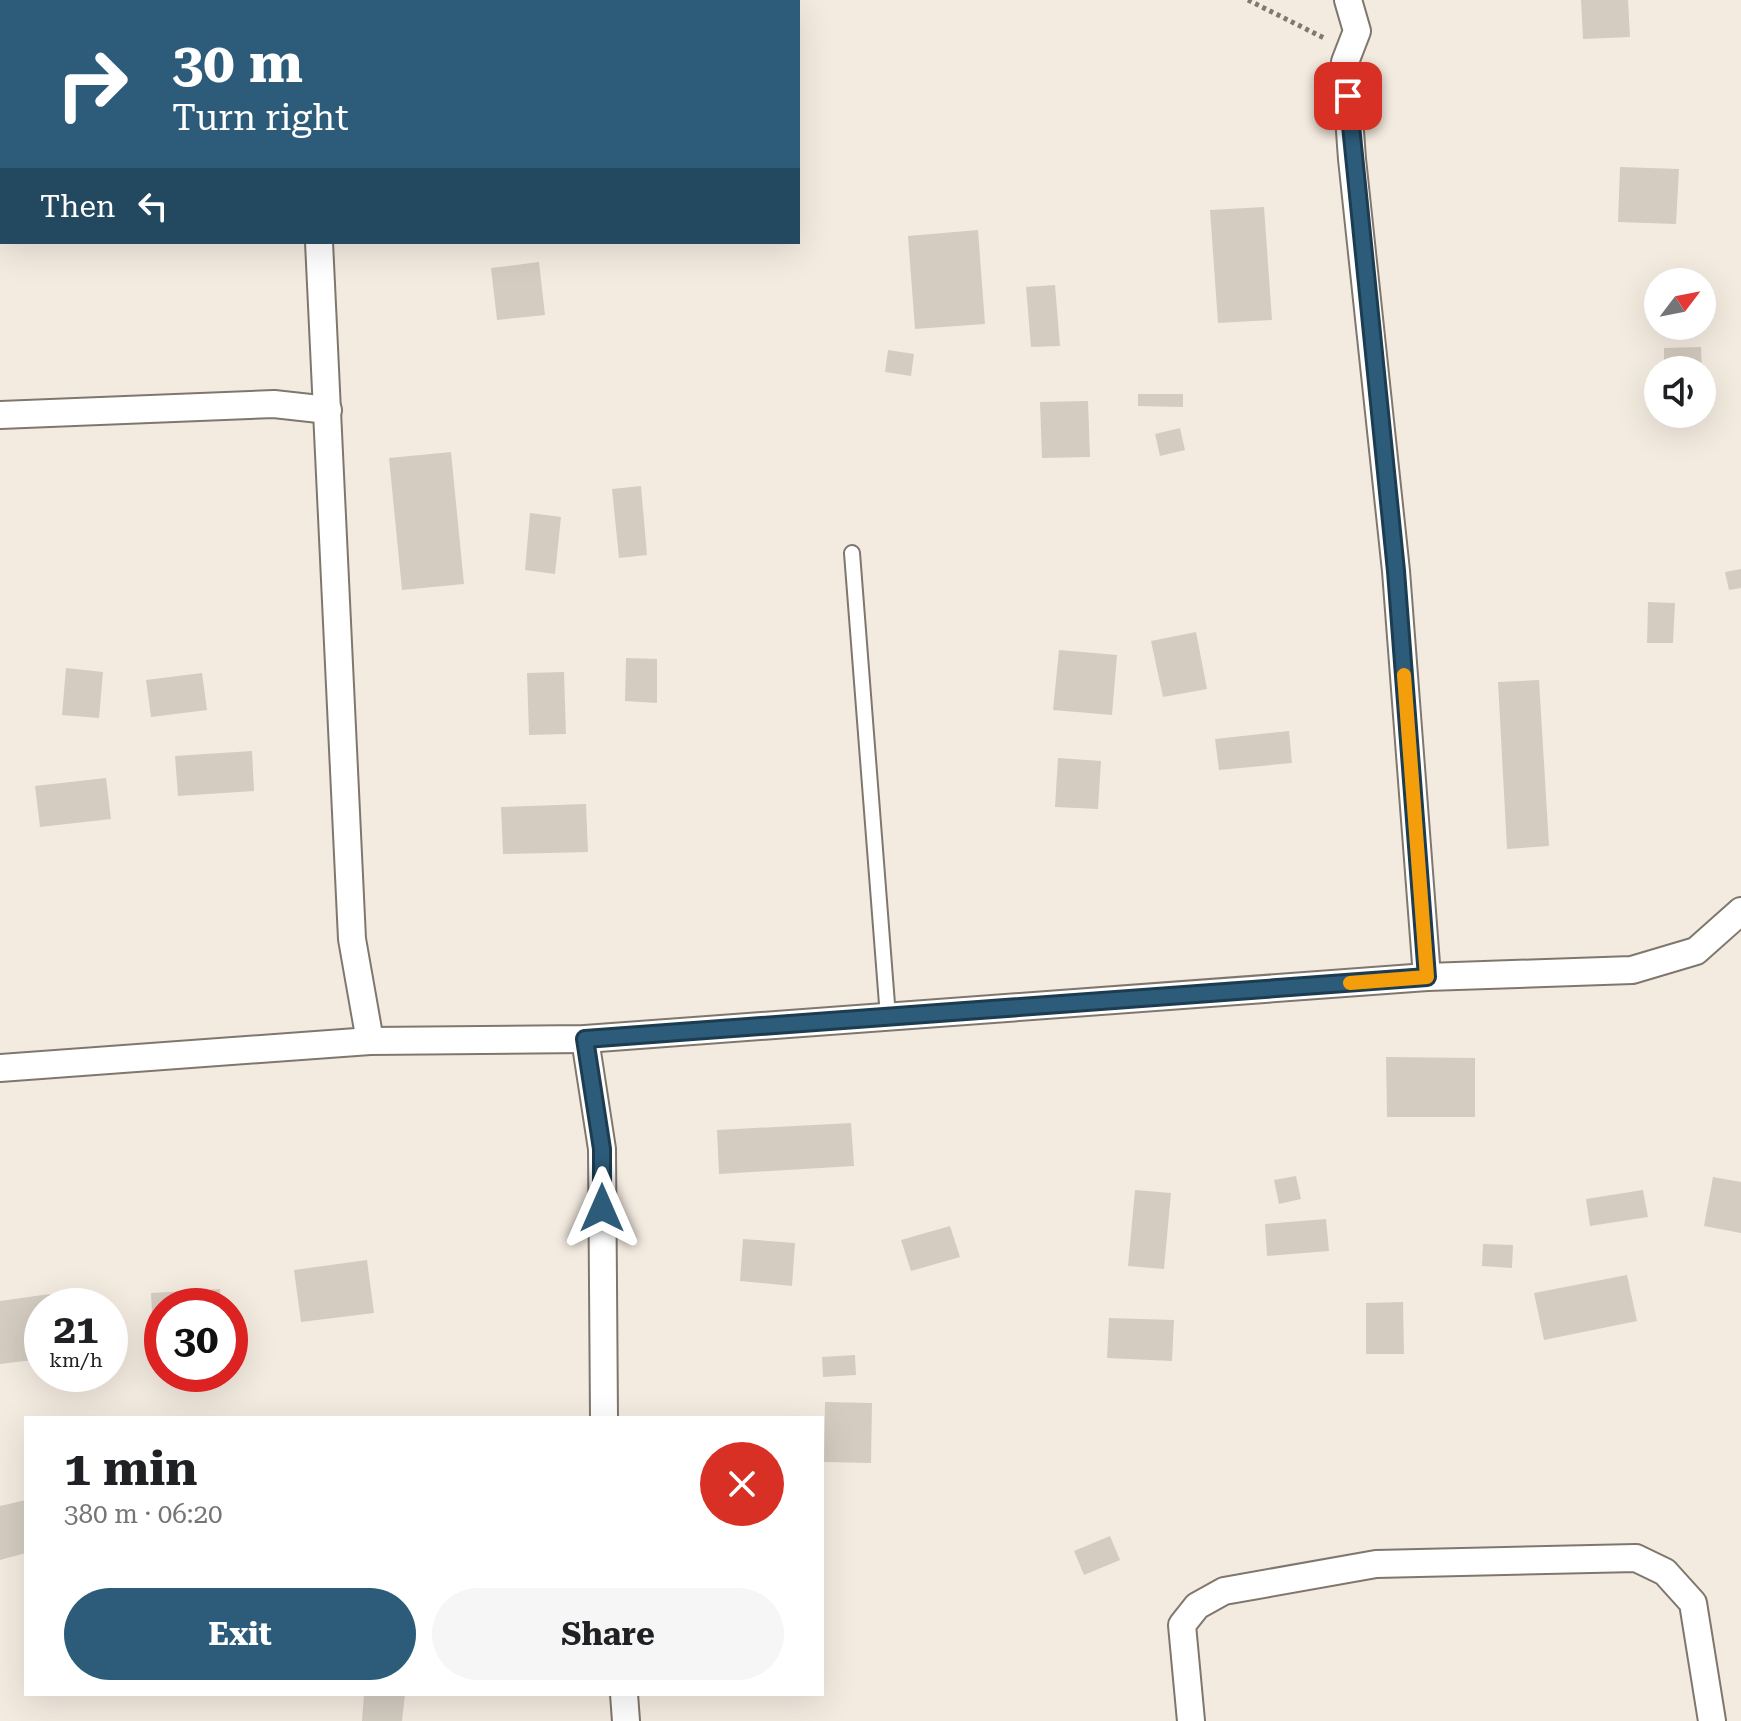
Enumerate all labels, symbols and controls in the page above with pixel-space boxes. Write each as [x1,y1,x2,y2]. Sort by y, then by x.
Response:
text: 30 m [172,30,303,96]
icon: right [40,32,144,136]
pin [1314,62,1382,130]
icon: arrive [1326,74,1370,118]
text: Turn right [172,97,349,139]
icon: left [131,184,175,228]
text: Then [40,189,115,224]
north arrow [1644,268,1716,340]
map controls [1644,268,1716,428]
button: sound [1644,356,1716,428]
position arrow [560,1166,644,1250]
speed limit sign: 30 [144,1288,248,1392]
text: 21 [54,1306,98,1353]
text: km/h [49,1348,103,1372]
text: 1 min [64,1441,197,1497]
button: close [700,1442,784,1526]
text: 380 m · 06:20 [64,1499,223,1529]
button: Exit [64,1588,416,1680]
button: Share [432,1588,784,1680]

